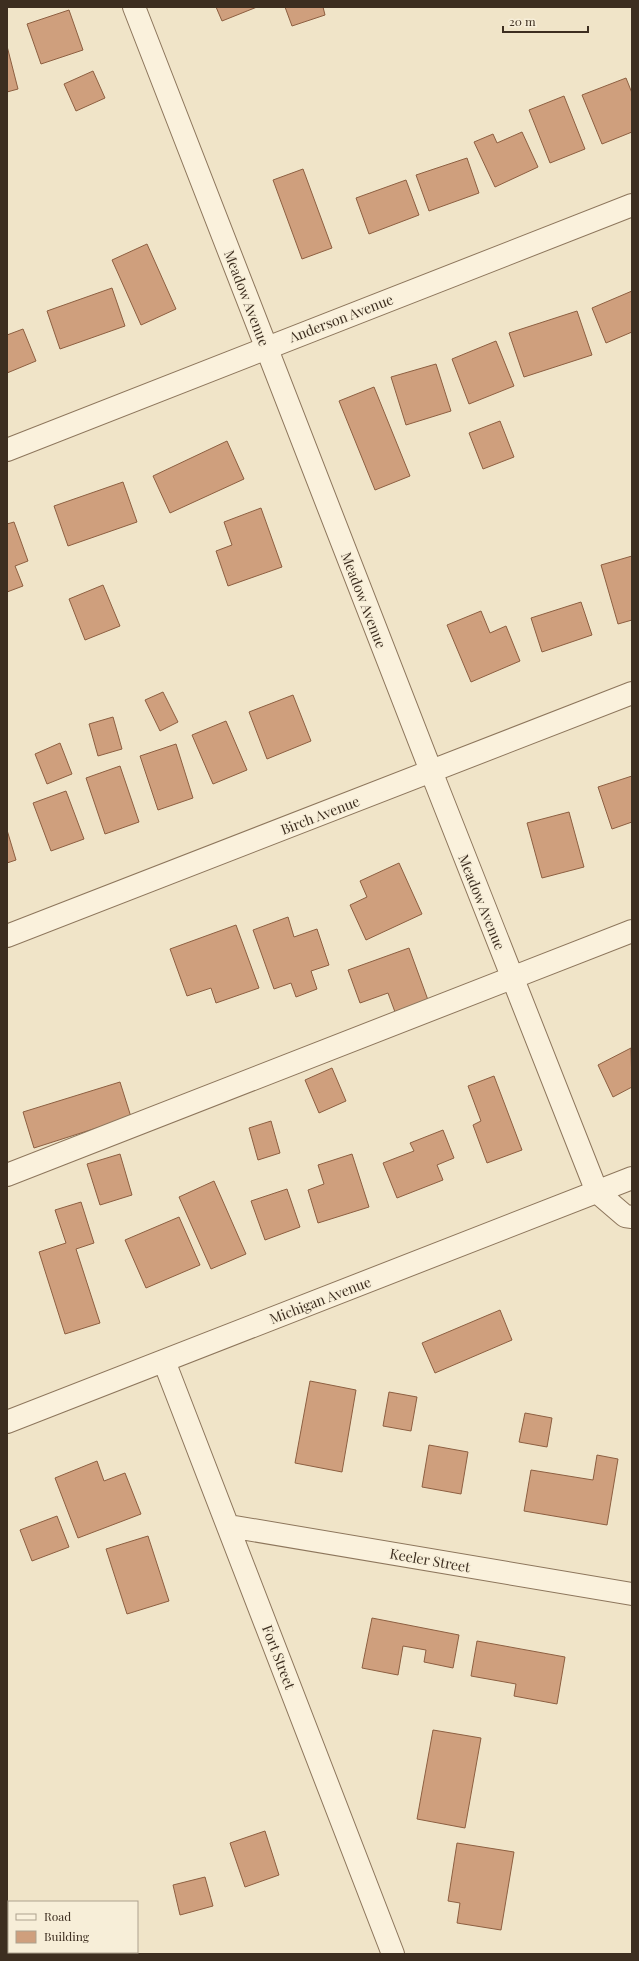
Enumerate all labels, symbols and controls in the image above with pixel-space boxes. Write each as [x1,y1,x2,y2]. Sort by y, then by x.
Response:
scale bar [503,8,588,34]
text: 20 m [509,13,536,29]
street label: Meadow Avenue [220,247,274,349]
street label: Anderson Avenue [285,289,396,347]
street label: Meadow Avenue [337,549,391,651]
street label: Birch Avenue [278,791,362,839]
street label: Meadow Avenue [454,851,510,953]
street label: Michigan Avenue [267,1272,373,1328]
street label: Keeler Street [388,1544,473,1577]
street label: Fort Street [258,1622,300,1693]
legend [8,1901,138,1953]
text: Road [44,1908,71,1924]
text: Building [44,1928,90,1944]

